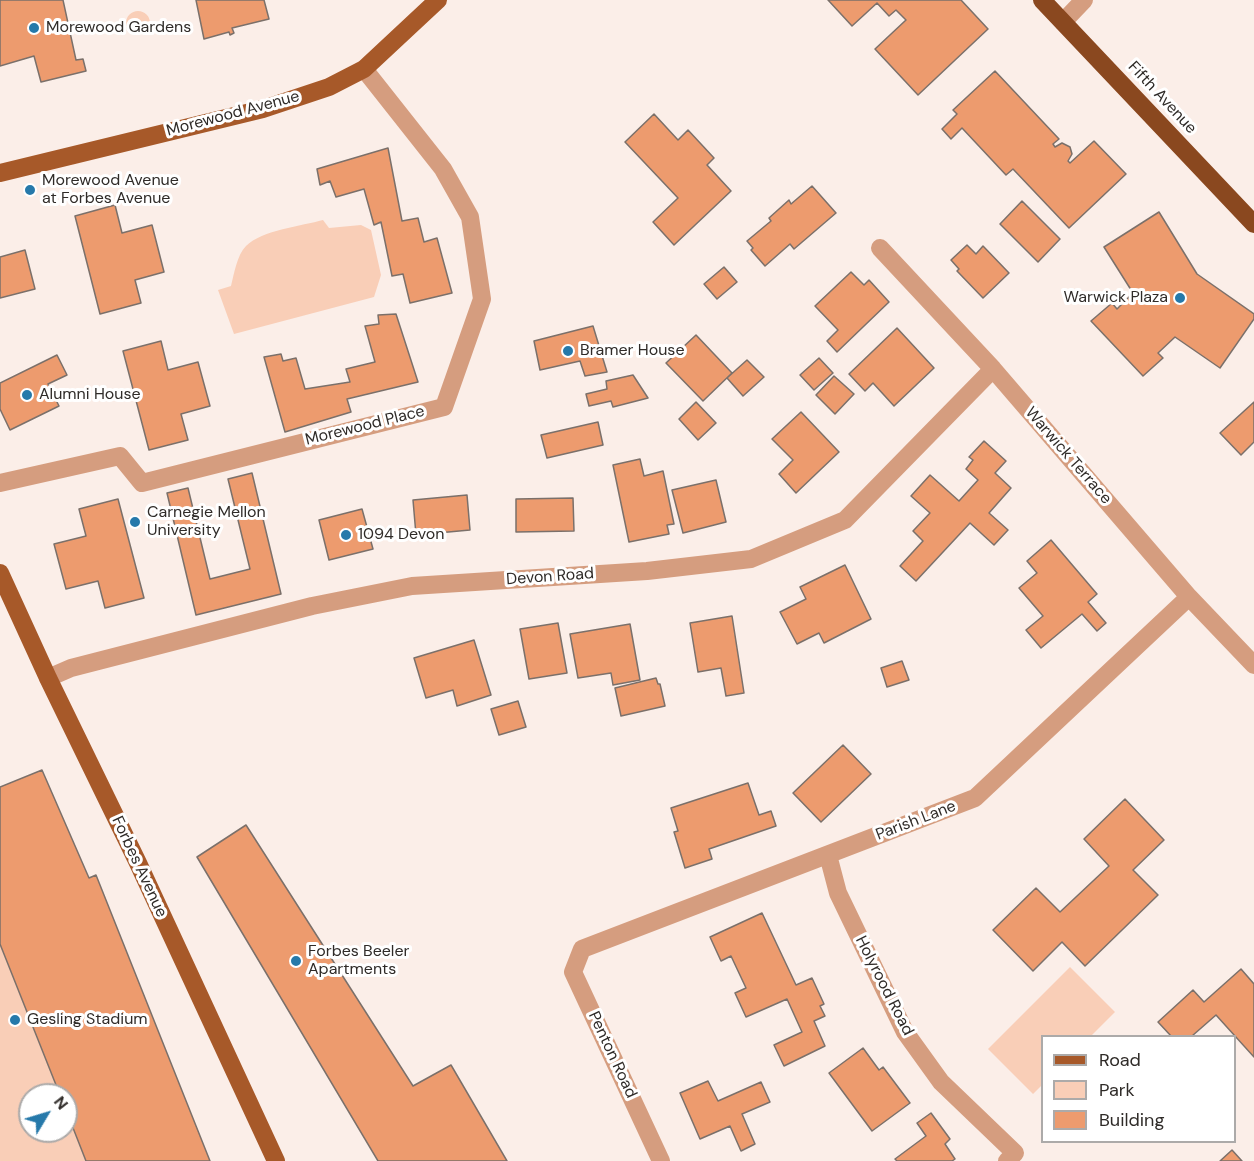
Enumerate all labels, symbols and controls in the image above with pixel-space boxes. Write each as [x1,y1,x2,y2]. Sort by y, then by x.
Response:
place label: Morewood Gardens [46,18,191,38]
marker: Morewood Gardens [27,21,41,35]
street label: Fifth Avenue [1124,58,1200,138]
street label: Morewood Avenue [164,87,302,141]
place label: Morewood Avenue at Forbes Avenue [42,171,179,209]
marker: Morewood Avenue at Forbes Avenue [23,183,37,197]
place label: Warwick Plaza [1064,288,1168,308]
marker: Warwick Plaza [1173,291,1187,305]
place label: Bramer House [580,341,684,361]
marker: Bramer House [561,344,575,358]
place label: Alumni House [39,385,141,405]
marker: Alumni House [20,388,34,402]
street label: Morewood Place [303,402,427,450]
street label: Warwick Terrace [1021,404,1115,508]
place label: Carnegie Mellon University [147,503,266,541]
marker: Carnegie Mellon University [128,515,142,529]
place label: 1094 Devon [358,525,444,545]
marker: 1094 Devon [339,528,353,542]
street label: Devon Road [505,564,595,590]
street label: Parish Lane [873,797,959,845]
street label: Forbes Avenue [107,813,171,921]
street label: Holyrood Road [851,933,917,1039]
place label: Forbes Beeler Apartments [308,942,409,980]
marker: Forbes Beeler Apartments [289,954,303,968]
street label: Penton Road [584,1009,640,1101]
place label: Gesling Stadium [27,1010,148,1030]
marker: Gesling Stadium [8,1013,22,1027]
legend [1041,1035,1236,1143]
text: Road [1099,1048,1141,1072]
text: Park [1099,1078,1135,1102]
north arrow [18,1083,78,1143]
text: N [49,1092,73,1114]
text: Building [1099,1108,1164,1132]

